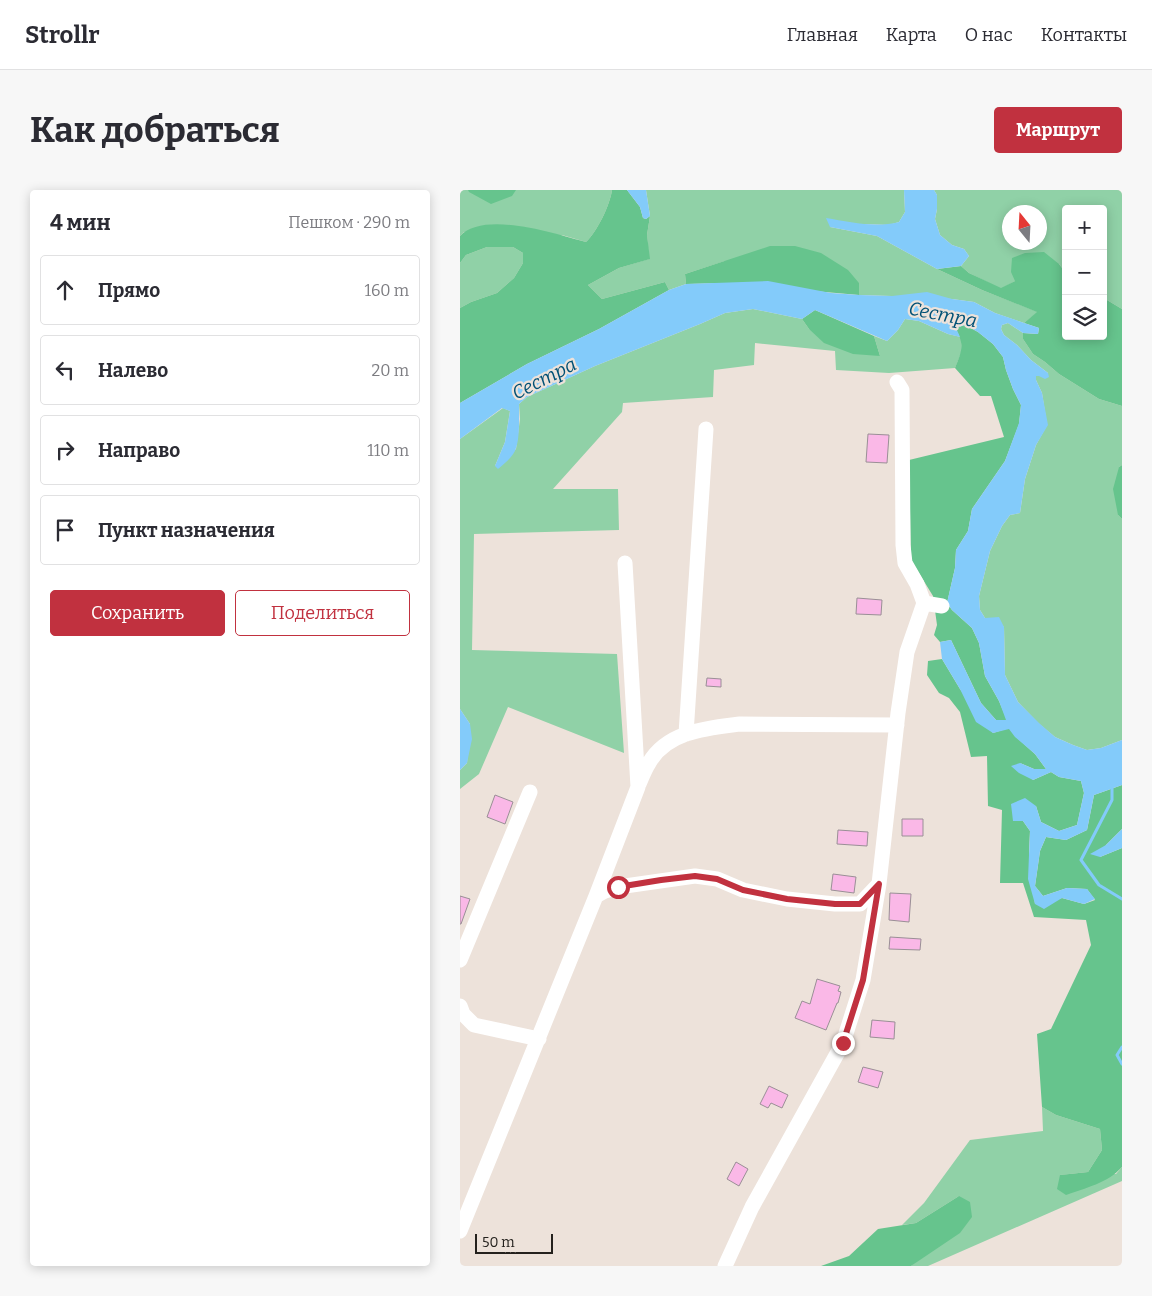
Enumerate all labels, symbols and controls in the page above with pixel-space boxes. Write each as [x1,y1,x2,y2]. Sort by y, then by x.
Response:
text: Strollr [25,21,100,49]
text: Главная [787,24,858,46]
text: Карта [886,24,937,46]
text: О нас [965,24,1013,46]
text: Контакты [1041,24,1127,46]
button: Маршрут [994,107,1122,153]
text: Как добраться [30,109,280,151]
north arrow [1002,205,1047,250]
map controls [1062,205,1107,340]
button: + [1062,205,1107,250]
text: 4 мин [50,210,111,236]
text: Пешком · 290 m [288,213,410,232]
button: − [1062,250,1107,295]
icon: ahead [51,276,79,304]
text: Прямо [98,279,160,302]
text: 160 m [364,281,409,300]
button: layers [1062,295,1107,340]
water label: Сестра [907,297,979,332]
water label: Сестра [508,352,580,404]
icon: left [51,356,79,384]
text: Налево [98,359,168,382]
text: 20 m [372,361,409,380]
icon: right [51,436,79,464]
text: Направо [98,439,180,462]
text: 110 m [367,441,409,460]
icon: arrive [51,516,79,544]
text: Пункт назначения [98,519,275,542]
button: Сохранить [50,590,225,636]
button: Поделиться [235,590,410,636]
route start [607,876,630,899]
route end [832,1032,855,1055]
scale bar [475,1231,552,1254]
text: 50 m [482,1234,515,1251]

